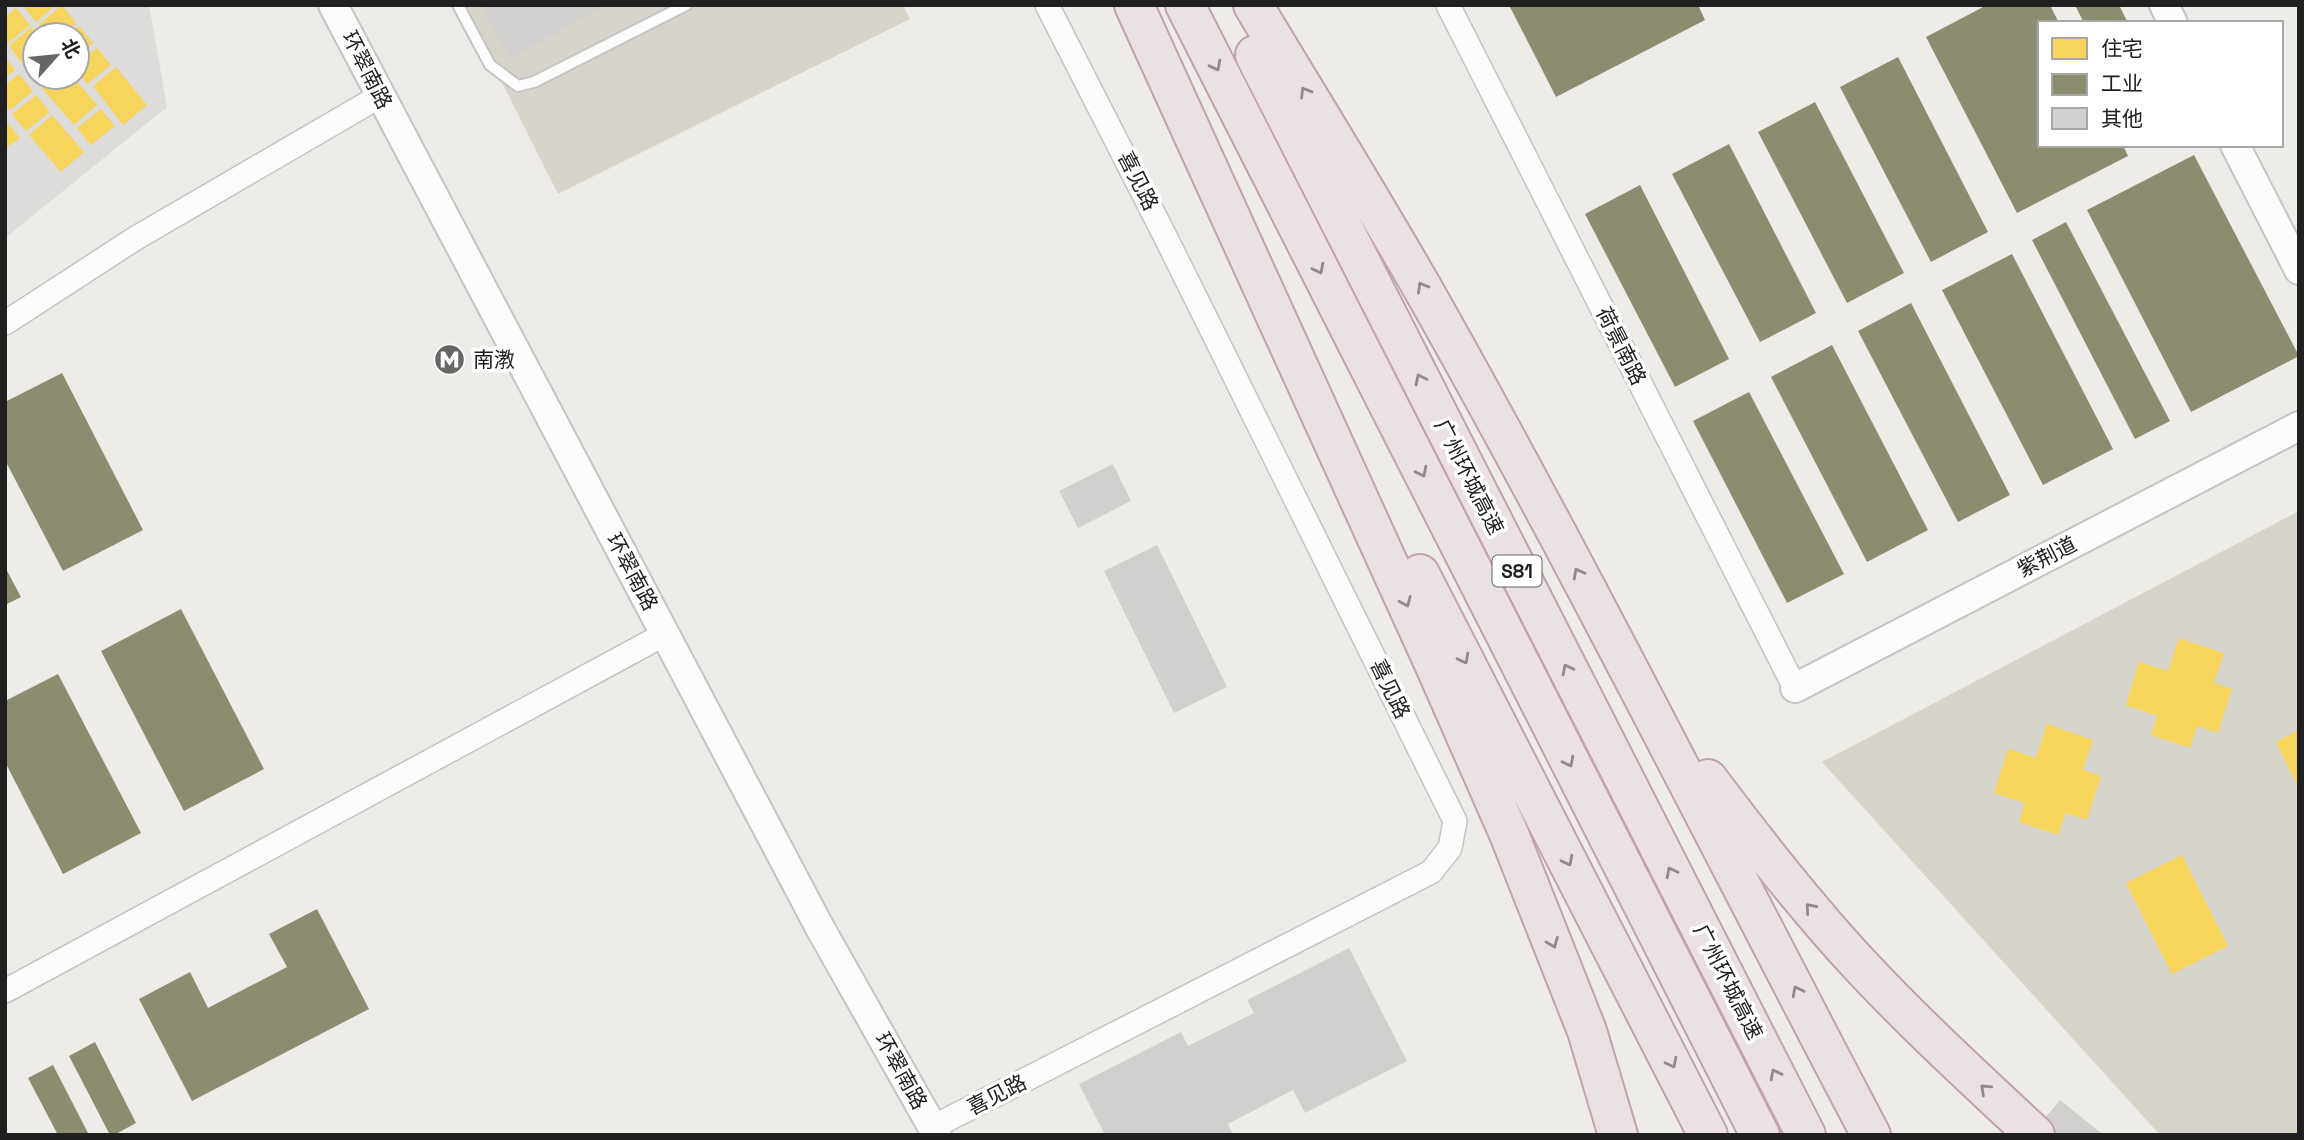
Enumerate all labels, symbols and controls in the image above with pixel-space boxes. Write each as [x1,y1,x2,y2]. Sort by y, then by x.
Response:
north arrow [21,21,91,91]
legend [2038,21,2283,147]
street label: 环翠南路 [336,26,399,113]
text: 北 [55,34,86,63]
text: 住宅 [2101,35,2143,62]
one-way arrow [1208,59,1221,71]
text: 工业 [2101,70,2143,97]
one-way arrow [1300,86,1313,99]
text: 其他 [2101,105,2143,132]
street label: 喜见路 [1112,147,1165,215]
one-way arrow [1311,262,1325,274]
one-way arrow [1417,282,1430,295]
street label: 荷景南路 [1590,302,1653,389]
metro station icon: 南漖 [433,343,467,377]
place label: 南漖 [473,346,515,373]
one-way arrow [1414,374,1428,386]
street label: 广州环城高速 [1429,415,1510,539]
one-way arrow [1414,465,1428,477]
street label: 环翠南路 [601,528,664,615]
street label: 紫荆道 [2013,530,2081,583]
road number: S81 [1492,556,1542,586]
one-way arrow [1573,567,1586,580]
one-way arrow [1398,595,1412,607]
one-way arrow [1455,652,1469,664]
street label: 喜见路 [1365,655,1416,723]
one-way arrow [1562,664,1576,676]
one-way arrow [1561,755,1575,767]
one-way arrow [1559,854,1573,866]
one-way arrow [1666,866,1680,879]
one-way arrow [1806,903,1818,916]
street label: 广州环城高速 [1688,920,1769,1044]
one-way arrow [1545,936,1559,948]
one-way arrow [1792,986,1805,998]
street label: 环翠南路 [869,1027,934,1114]
one-way arrow [1663,1056,1677,1068]
street label: 喜见路 [963,1068,1031,1121]
one-way arrow [1770,1069,1783,1081]
one-way arrow [1980,1084,1993,1097]

